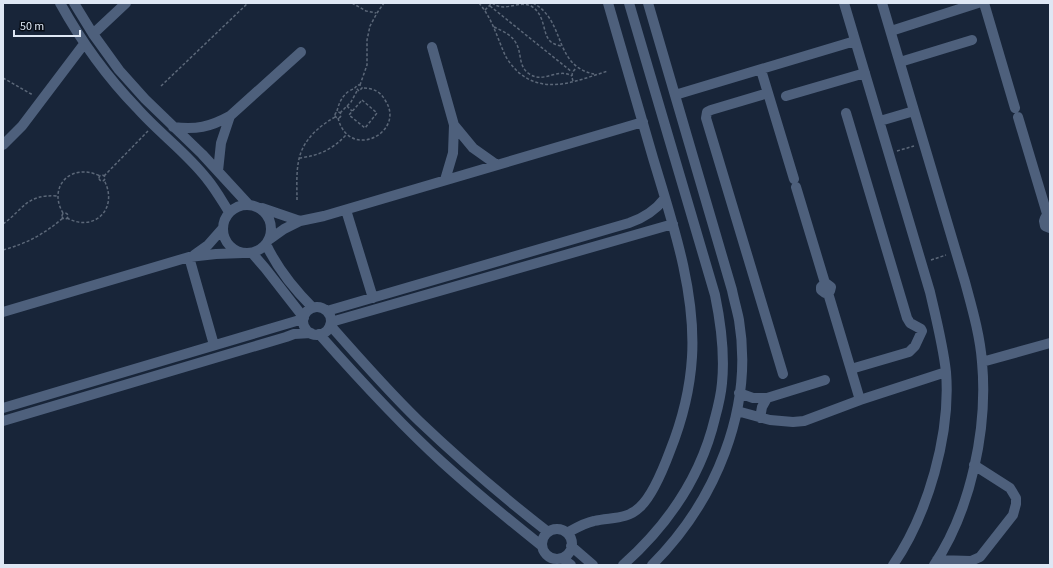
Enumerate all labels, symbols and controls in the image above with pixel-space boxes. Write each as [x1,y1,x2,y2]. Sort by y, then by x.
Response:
scale bar [14,12,80,38]
text: 50 m [20,18,44,35]

